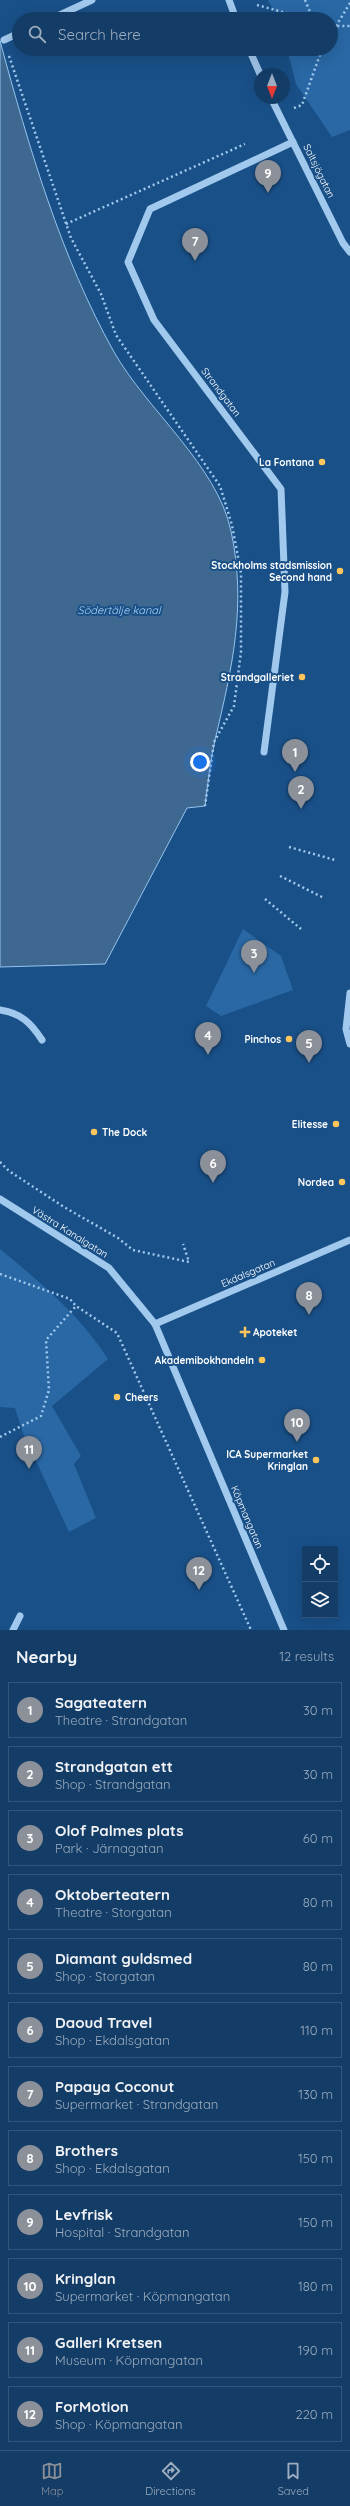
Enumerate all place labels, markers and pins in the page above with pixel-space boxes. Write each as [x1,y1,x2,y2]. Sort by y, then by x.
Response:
pin: 9 [255,160,281,193]
pin: 7 [182,228,208,261]
place label: La Fontana [259,456,314,469]
marker: La Fontana [317,457,327,467]
place label: Stockholms stadsmission Second hand [211,559,332,584]
marker: Stockholms stadsmission Second hand [335,566,345,576]
place label: Strandgalleriet [221,671,294,684]
marker: Strandgalleriet [297,672,307,682]
pin: 1 [282,739,308,772]
pin: 2 [288,776,314,809]
pin: 3 [241,940,267,973]
pin: 4 [195,1022,221,1055]
pin: 5 [296,1030,322,1063]
place label: Pinchos [245,1033,281,1046]
marker: Pinchos [284,1034,294,1044]
place label: Elitesse [292,1118,328,1131]
marker: Elitesse [331,1119,341,1129]
place label: The Dock [102,1126,147,1139]
marker: The Dock [89,1127,99,1137]
pin: 6 [200,1150,226,1183]
place label: Nordea [298,1176,334,1189]
marker: Nordea [337,1177,347,1187]
pin: 8 [296,1282,322,1315]
place label: Apoteket [253,1326,297,1339]
marker: Apoteket [240,1327,250,1337]
place label: Akademibokhandeln [155,1354,254,1367]
marker: Akademibokhandeln [257,1355,267,1365]
place label: Cheers [125,1391,158,1404]
marker: Cheers [112,1392,122,1402]
pin: 10 [284,1409,310,1442]
pin: 11 [16,1436,42,1469]
place label: ICA Supermarket Kringlan [226,1448,308,1473]
marker: ICA Supermarket Kringlan [311,1455,321,1465]
pin: 12 [186,1557,212,1590]

